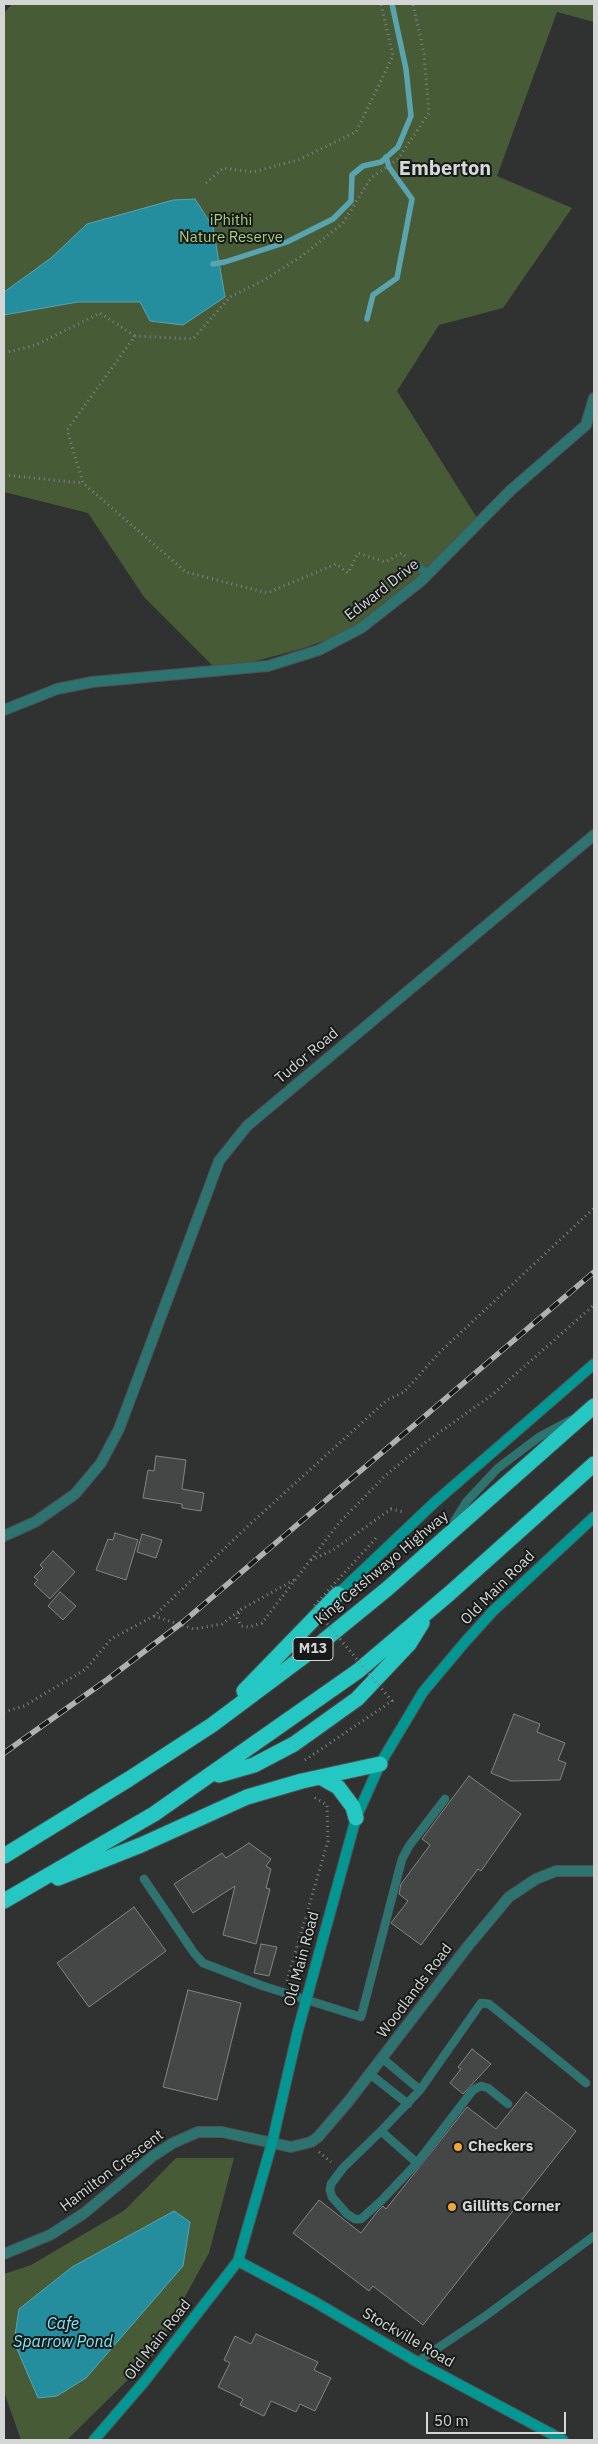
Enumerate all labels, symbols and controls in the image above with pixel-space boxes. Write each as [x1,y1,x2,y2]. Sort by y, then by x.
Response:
district label: Emberton [399,157,491,181]
park label: iPhithi Nature Reserve [179,212,283,247]
street label: Edward Drive [341,555,423,625]
street label: Tudor Road [272,1024,342,1088]
street label: King Cetshwayo Highway [312,1507,452,1629]
street label: Old Main Road [457,1547,539,1629]
road number: M13 [293,1638,333,1660]
street label: Old Main Road [281,1910,323,2008]
street label: Woodlands Road [374,1940,456,2042]
street label: Hamilton Crescent [57,2126,167,2216]
place label: Checkers [468,2138,533,2156]
marker: Checkers [452,2141,464,2153]
place label: Gillitts Corner [462,2198,561,2216]
marker: Gillitts Corner [446,2201,458,2213]
street label: Old Main Road [121,2296,195,2384]
street label: Stockville Road [359,2304,457,2372]
water label: Cafe Sparrow Pond [13,2314,113,2352]
scale bar [428,2402,568,2434]
text: 50 m [434,2411,469,2430]

